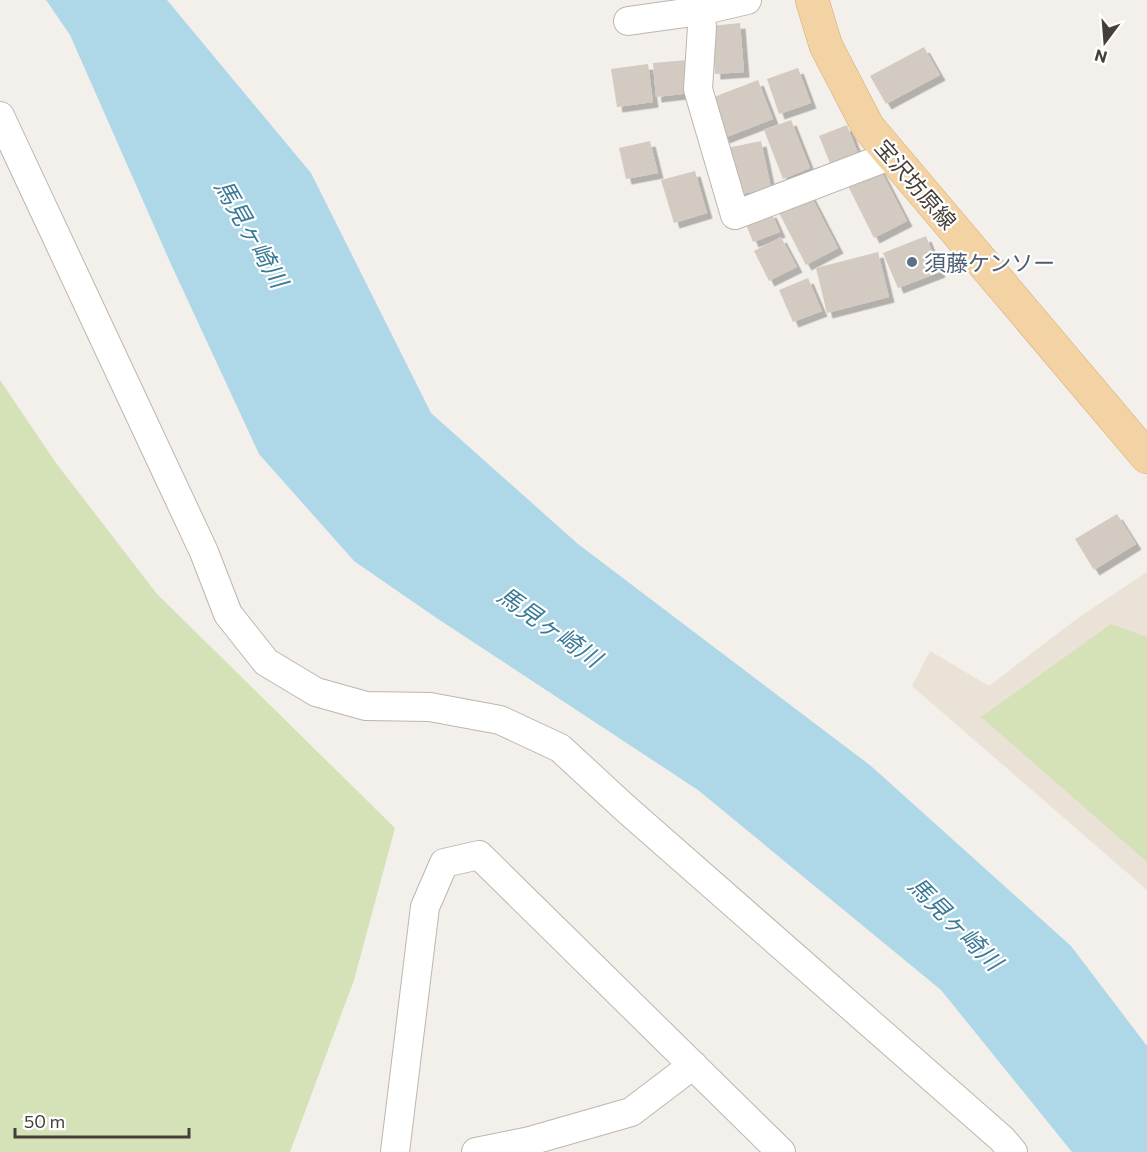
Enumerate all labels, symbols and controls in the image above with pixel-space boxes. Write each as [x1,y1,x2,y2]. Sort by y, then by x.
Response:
north arrow [1075,12,1135,72]
text: N [1092,46,1109,68]
street label: 宝沢坊原線 [870,134,962,234]
water label: 馬見ヶ崎川 [209,174,296,295]
place label: 須藤ケンソー [924,249,1055,276]
marker: 須藤ケンソー [905,255,919,269]
water label: 馬見ヶ崎川 [493,580,610,674]
water label: 馬見ヶ崎川 [903,870,1011,978]
scale bar [15,1101,189,1139]
text: 50 m [24,1110,65,1132]

